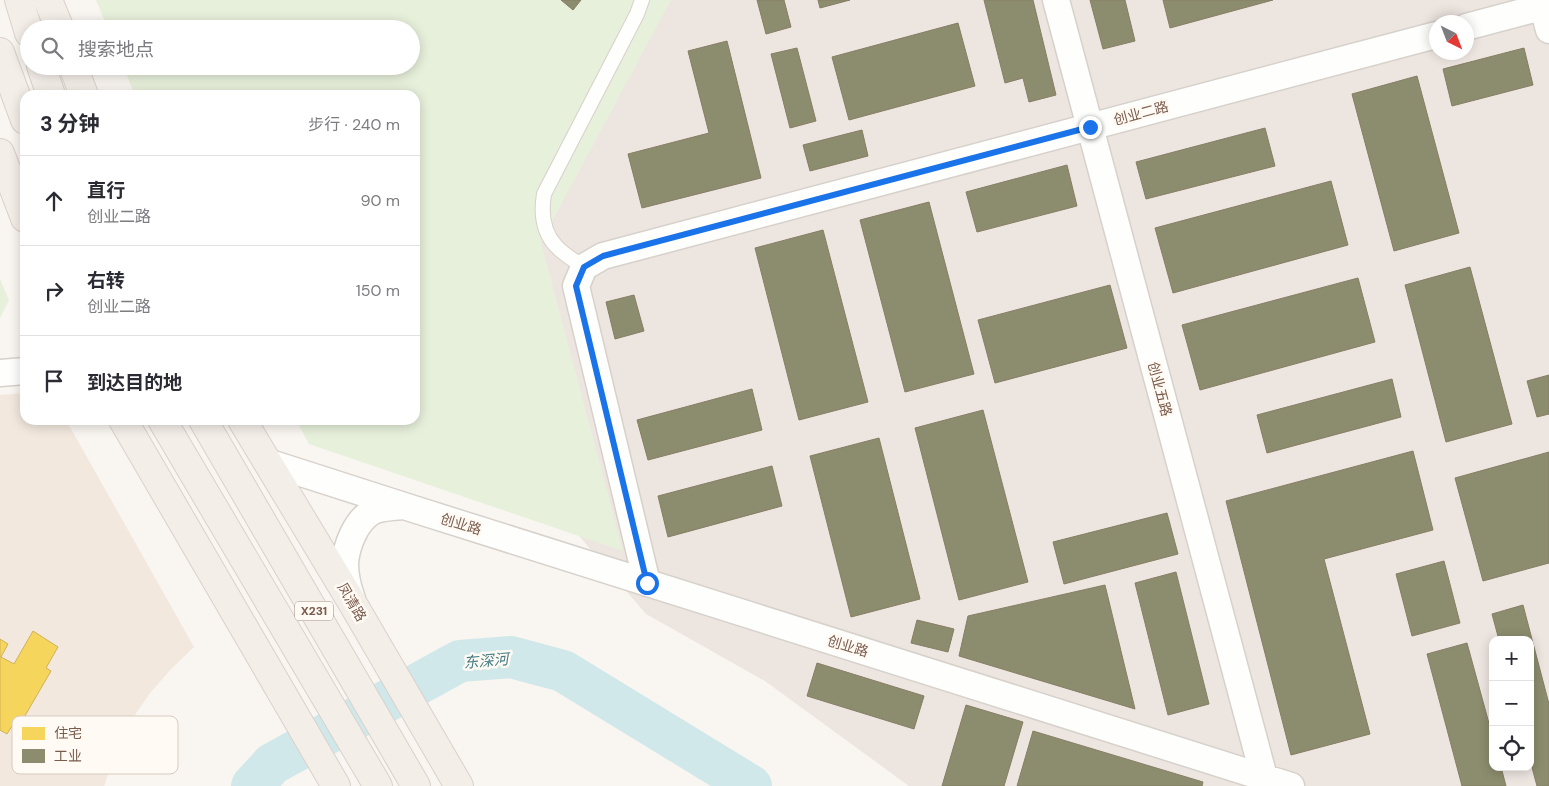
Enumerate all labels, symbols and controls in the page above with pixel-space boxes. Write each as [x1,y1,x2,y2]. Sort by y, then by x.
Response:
north arrow [1429,15,1474,60]
search box [20,20,420,75]
icon: search [38,34,66,62]
text: 搜索地点 [78,37,154,62]
street label: 创业二路 [1112,97,1170,129]
text: 3 分钟 [40,110,100,138]
text: 步行 · 240 m [308,114,400,135]
route end [1079,116,1102,139]
text: 直行 [87,178,125,203]
icon: ahead [40,187,68,215]
text: 90 m [360,190,400,211]
text: 创业二路 [87,206,151,227]
text: 右转 [87,268,125,293]
icon: right [40,277,68,305]
text: 150 m [356,280,400,301]
text: 创业二路 [87,296,151,317]
street label: 创业五路 [1144,360,1176,418]
icon: arrive [40,367,68,395]
text: 到达目的地 [87,370,182,395]
street label: 创业路 [438,509,484,539]
route start [636,572,659,595]
street label: 凤清路 [333,579,371,625]
road number: X231 [295,602,333,620]
street label: 创业路 [825,631,871,661]
map controls [1489,636,1534,771]
button: + [1489,636,1534,681]
water label: 东深河 [463,649,512,673]
button: − [1489,681,1534,726]
legend [12,716,178,774]
text: 住宅 [54,724,82,742]
button: locate [1489,726,1534,771]
text: 工业 [54,747,82,765]

